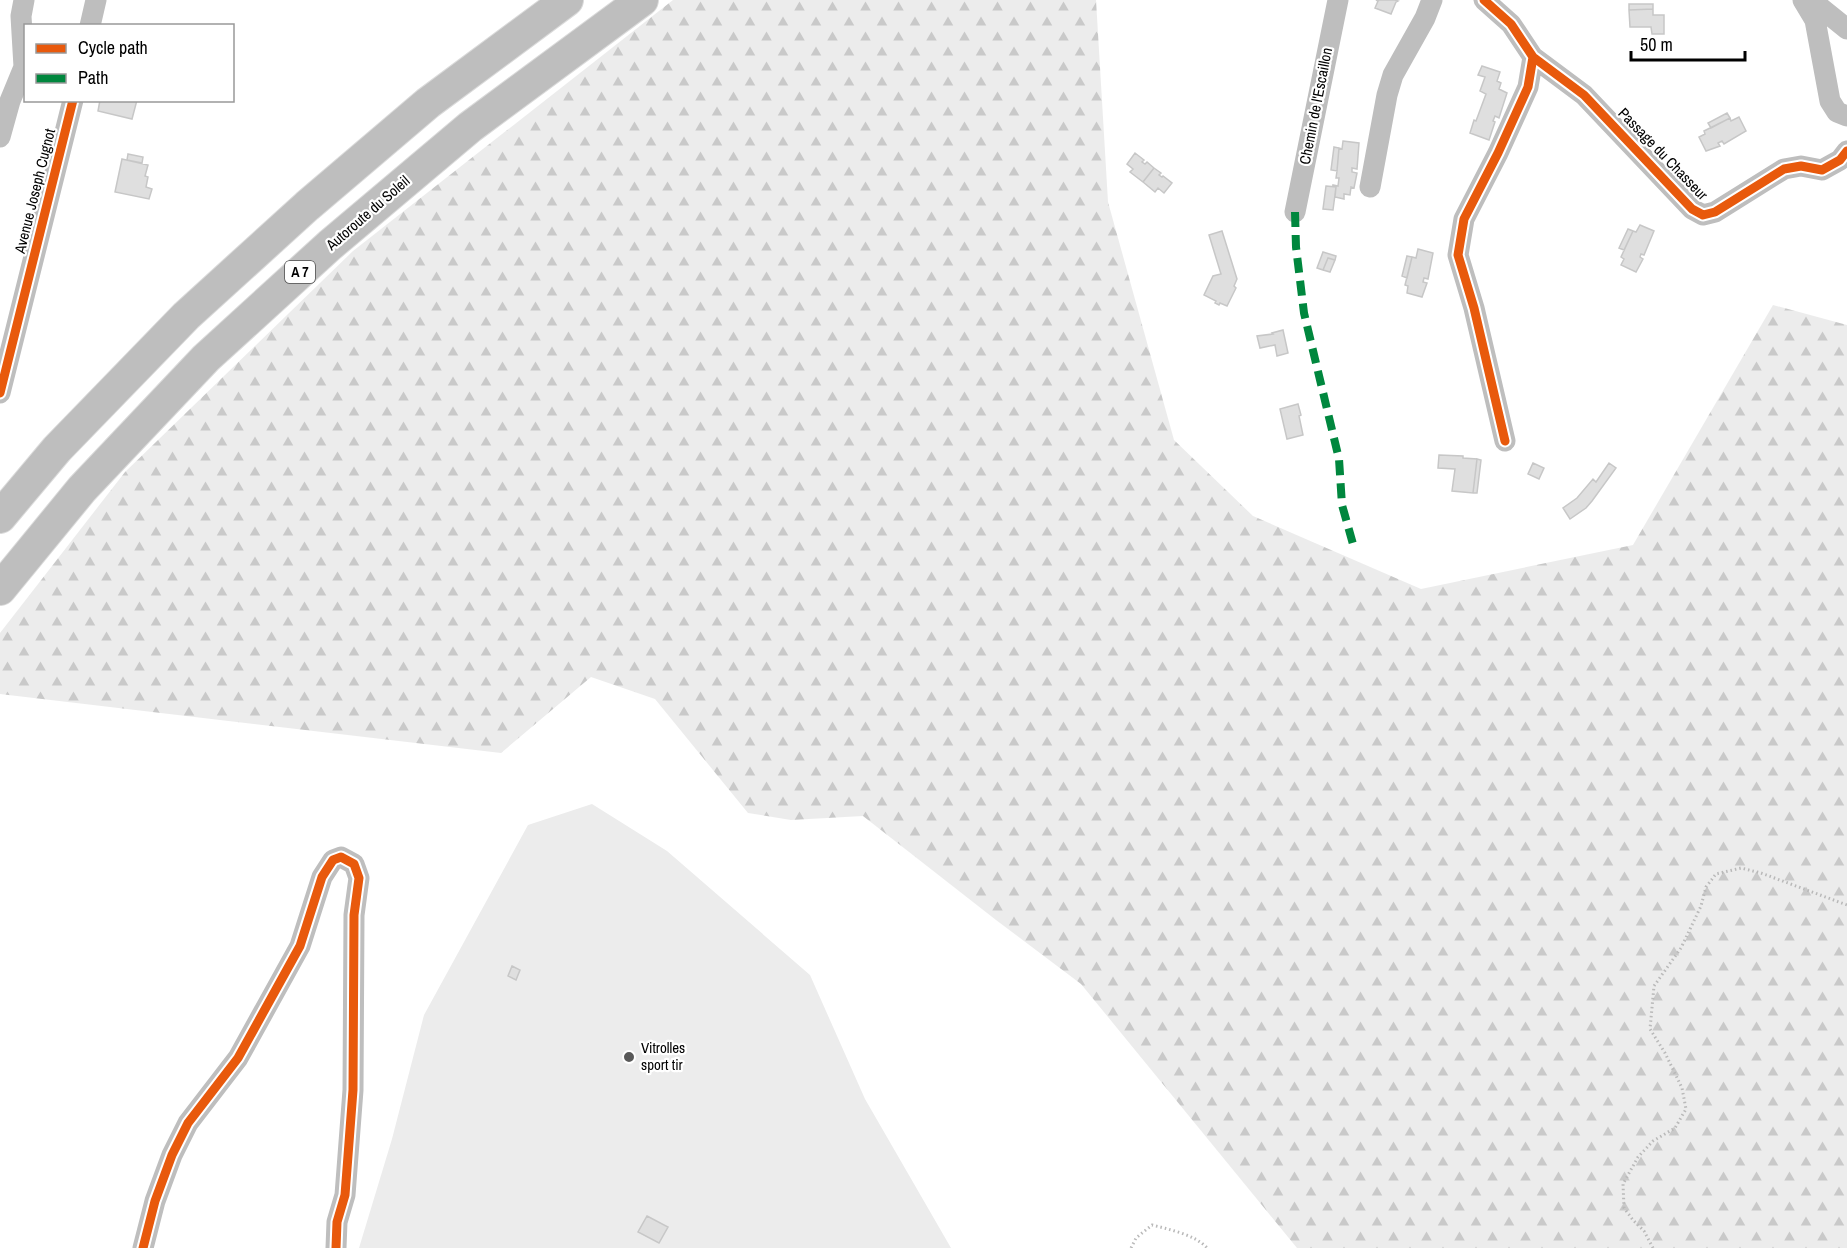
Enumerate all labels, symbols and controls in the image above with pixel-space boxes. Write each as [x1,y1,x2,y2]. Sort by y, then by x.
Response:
legend [24,24,234,102]
scale bar [1631,24,1745,62]
text: 50 m [1640,32,1673,57]
text: Cycle path [78,35,148,60]
street label: Chemin de l'Escaillon [1294,46,1337,166]
text: Path [78,65,108,90]
street label: Passage du Chasseur [1614,103,1713,204]
street label: Avenue Joseph Cugnot [9,126,60,256]
street label: Autoroute du Soleil [321,170,414,256]
road number: A 7 [285,261,315,283]
place label: Vitrolles sport tir [641,1037,685,1075]
marker: Vitrolles sport tir [622,1050,636,1064]

